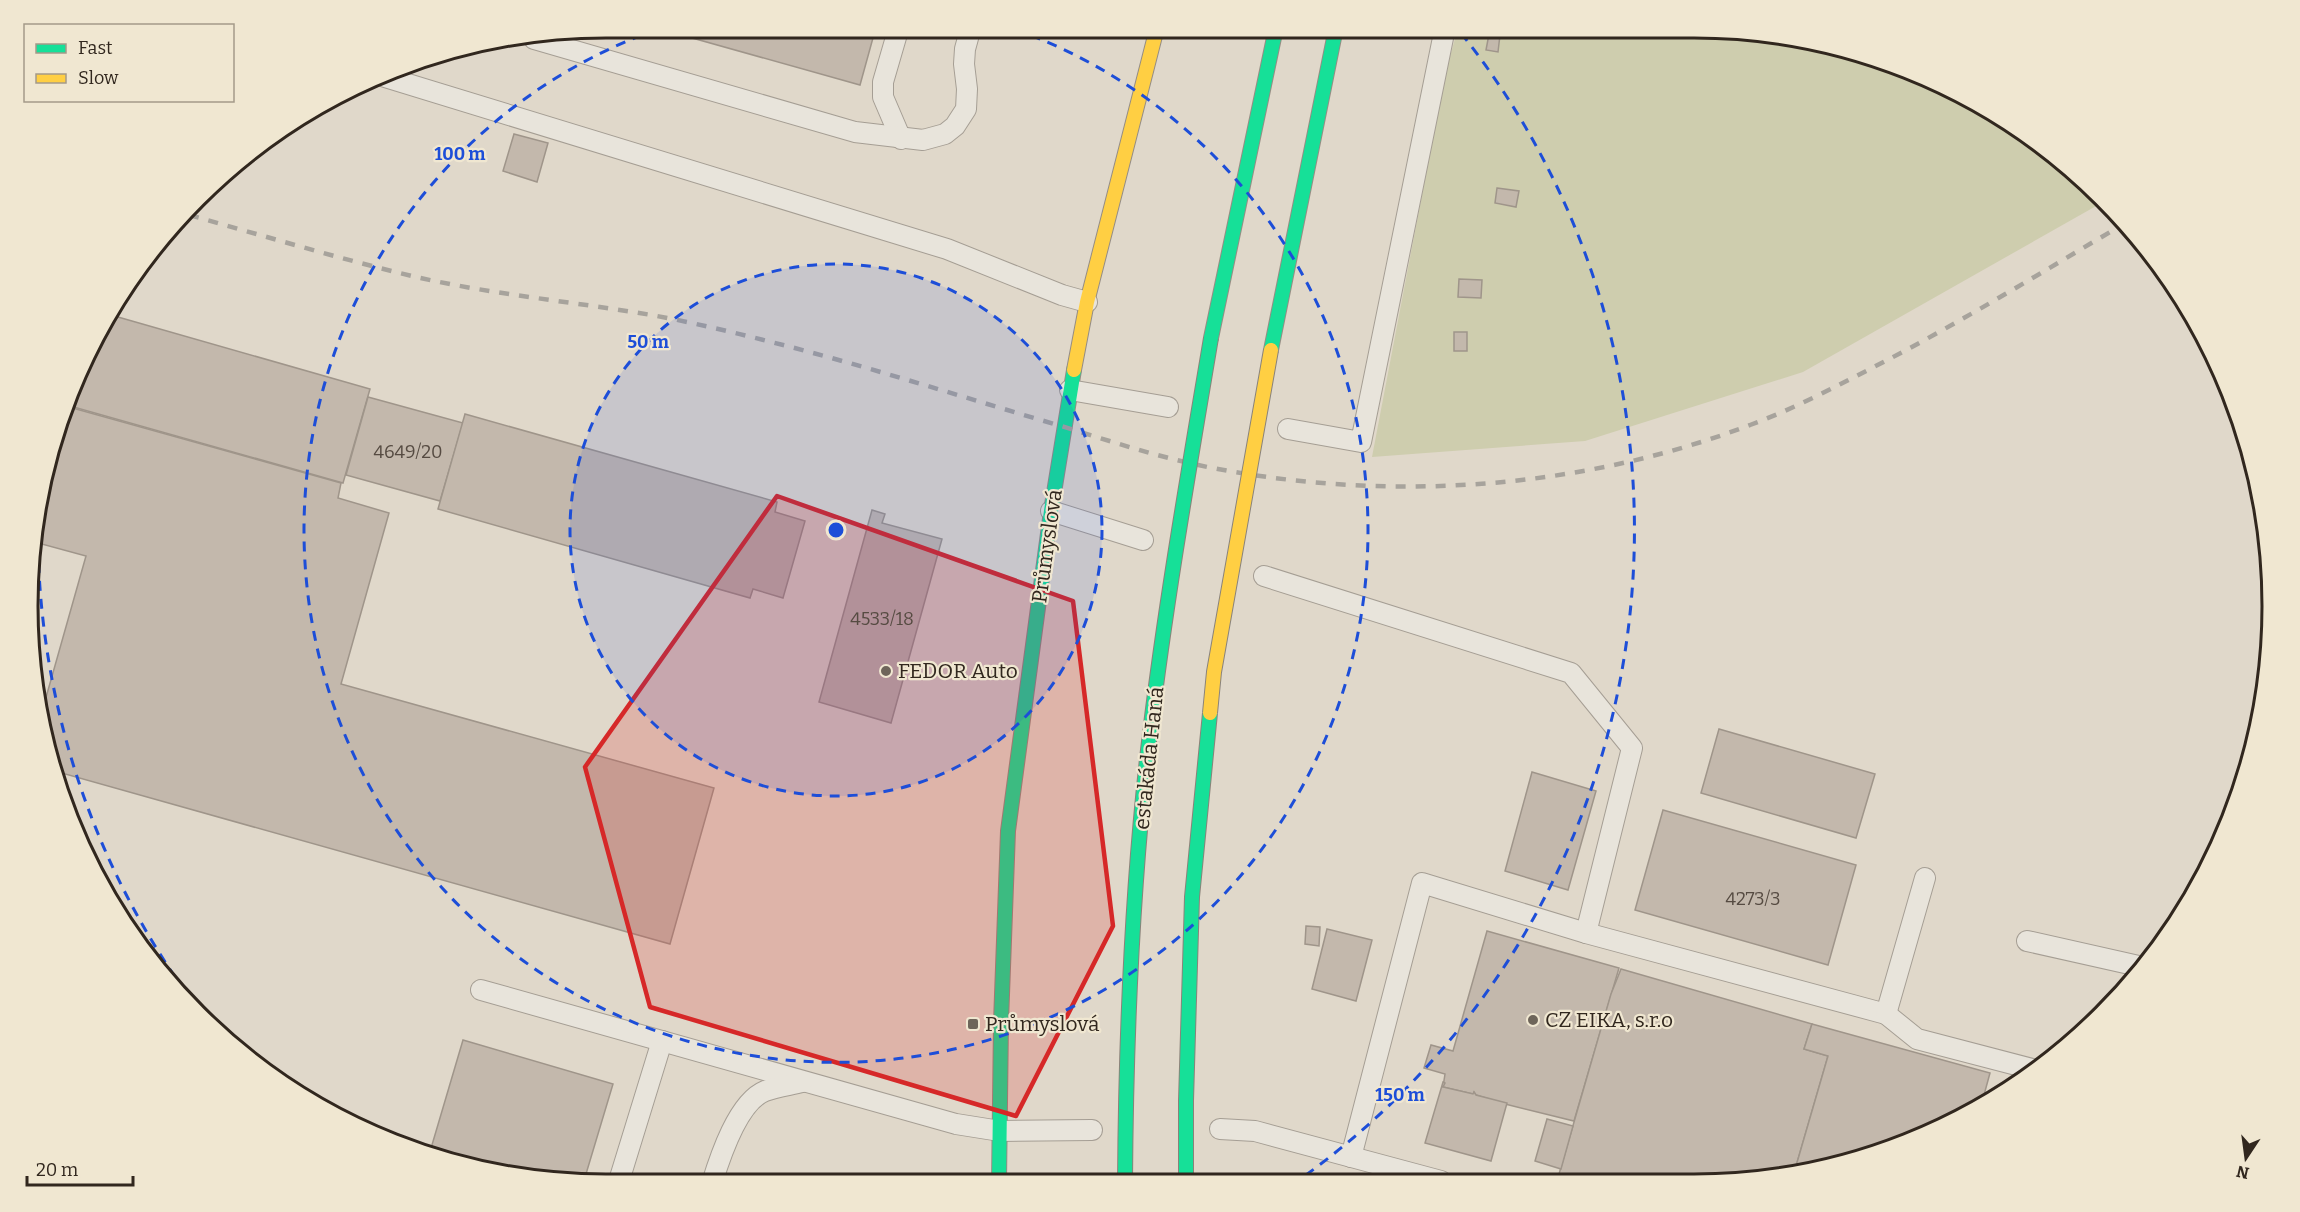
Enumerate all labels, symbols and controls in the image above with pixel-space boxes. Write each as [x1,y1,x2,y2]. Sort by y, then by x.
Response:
legend [24,24,234,102]
text: Fast [78,37,113,59]
text: Slow [78,67,119,89]
text: 100 m [434,143,486,165]
text: 50 m [627,331,669,353]
house number: 4649/20 [373,441,443,463]
street label: Průmyslová [1026,487,1068,604]
centre of rings [826,520,846,540]
house number: 4533/18 [850,608,914,630]
place label: FEDOR Auto [898,658,1018,684]
marker: FEDOR Auto [879,664,893,678]
street label: estakáda Haná [1129,685,1169,831]
house number: 4273/3 [1726,888,1781,910]
place label: CZ EIKA, s.r.o [1545,1007,1673,1033]
place label: Průmyslová [985,1011,1100,1037]
marker: CZ EIKA, s.r.o [1526,1013,1540,1027]
marker: Průmyslová [966,1017,980,1031]
text: 150 m [1375,1084,1425,1106]
north arrow [2216,1128,2276,1188]
scale bar [27,1149,134,1187]
text: 20 m [36,1159,78,1181]
text: N [2235,1161,2251,1183]

